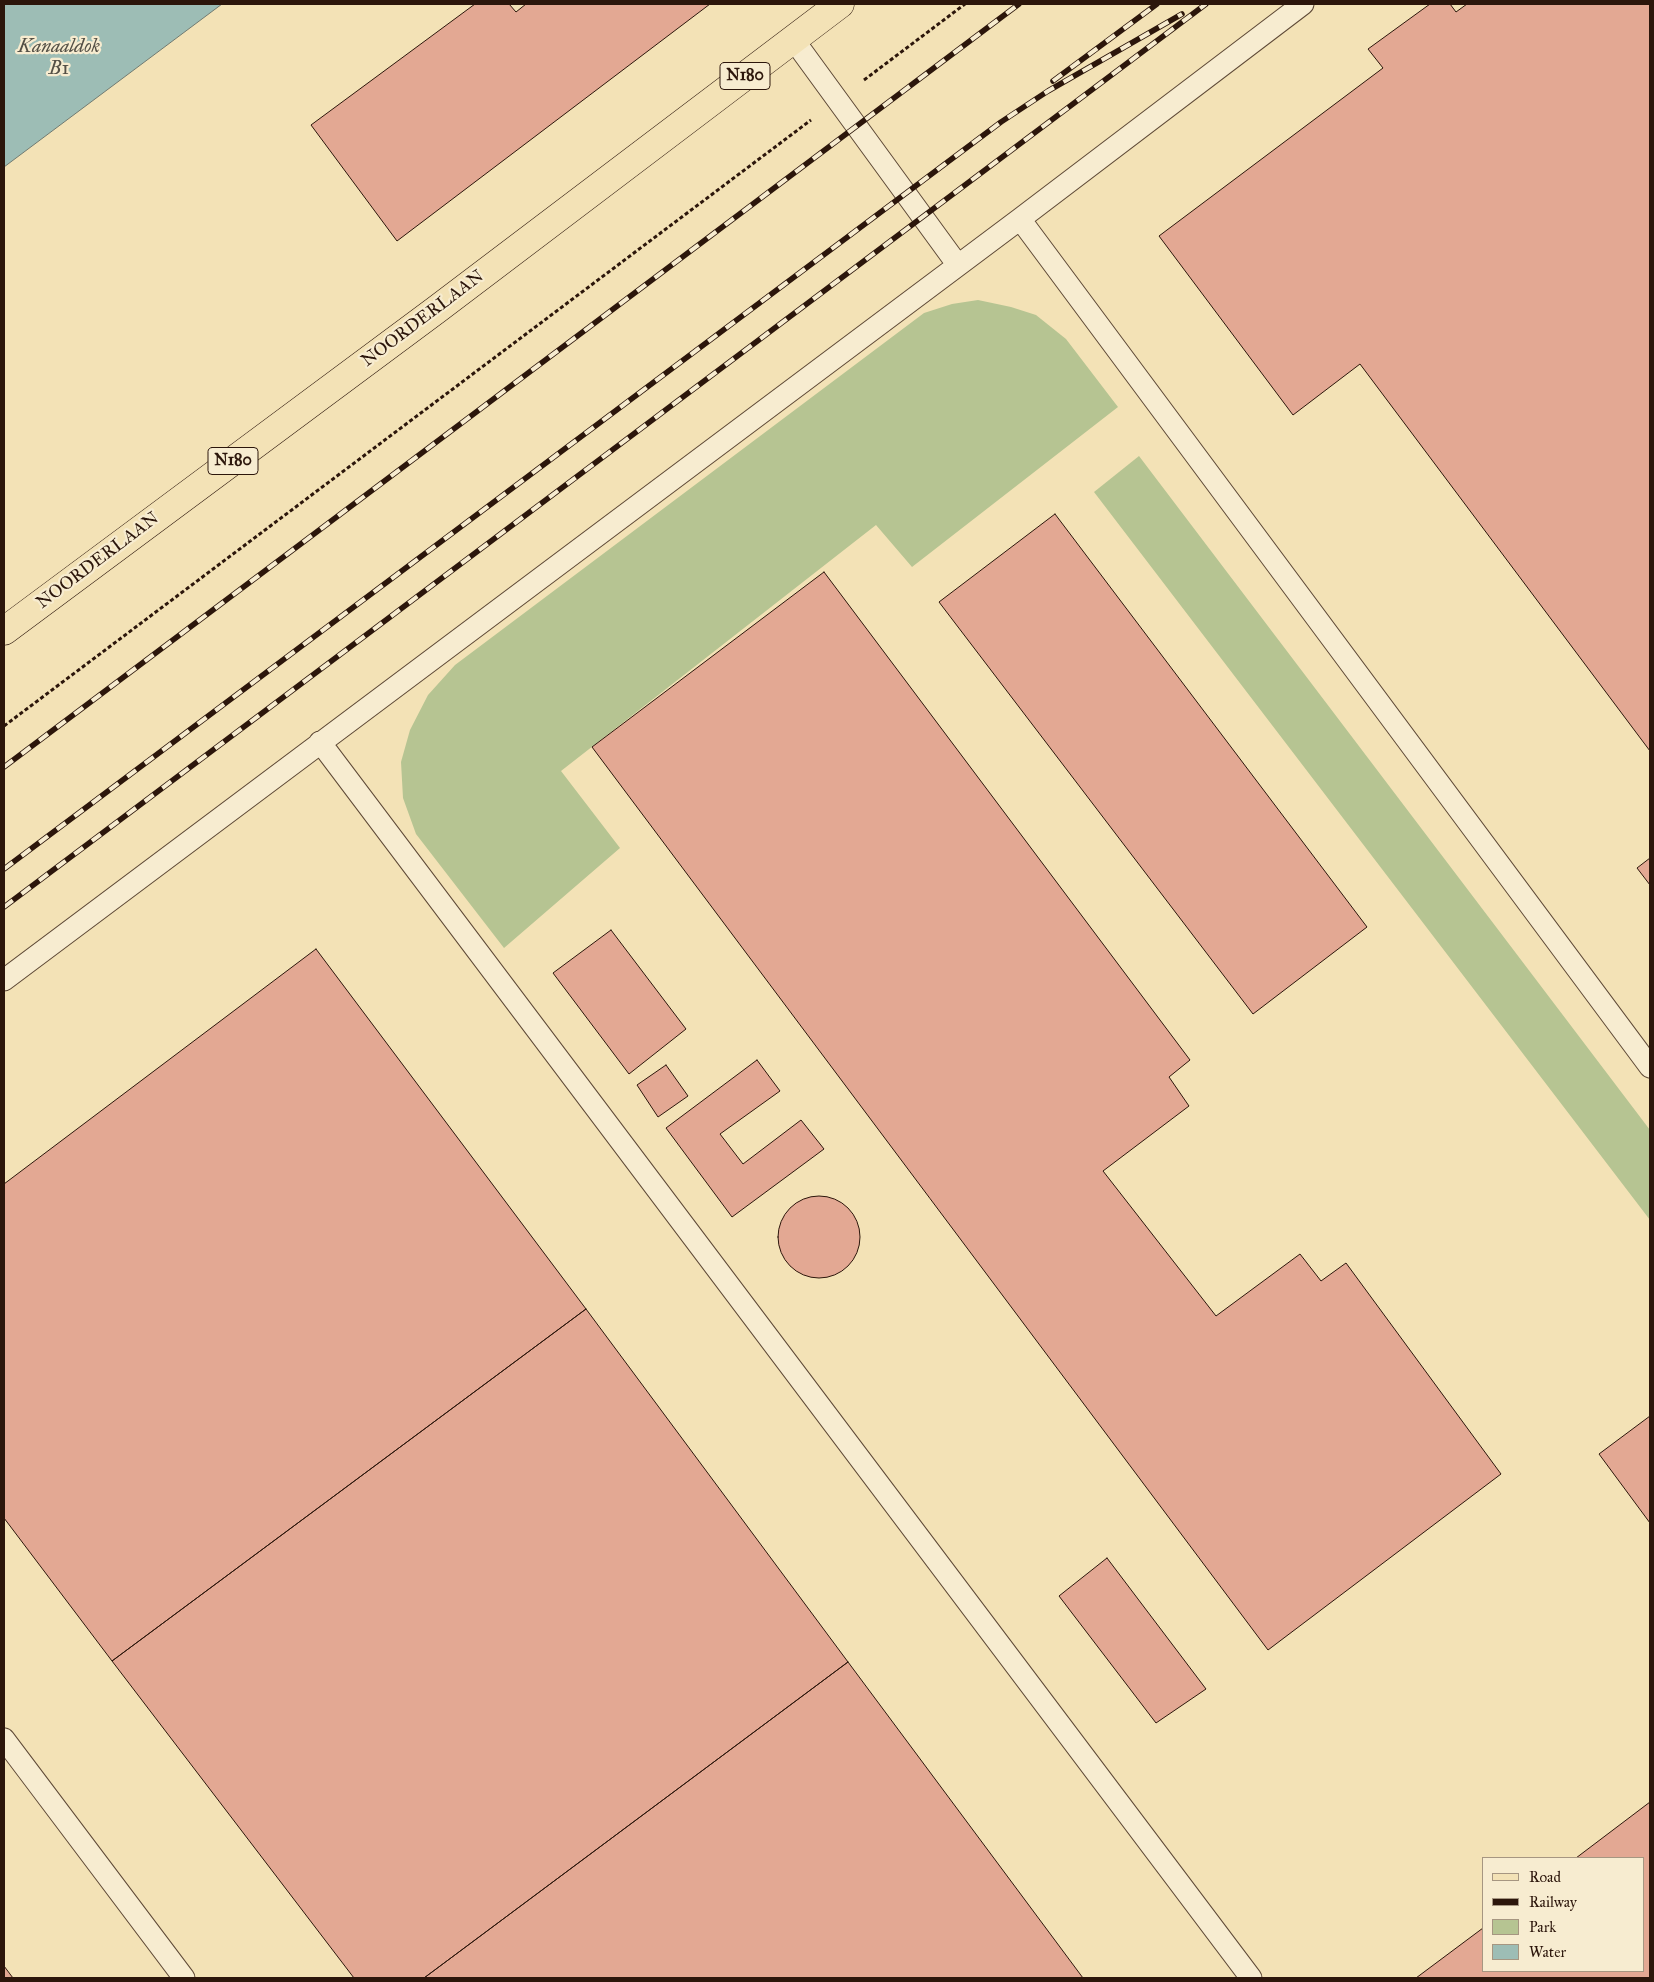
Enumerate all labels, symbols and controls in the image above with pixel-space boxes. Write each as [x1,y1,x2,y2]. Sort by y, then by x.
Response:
water label: Kanaaldok B1 [18,36,100,80]
road number: N180 [720,62,770,90]
street label: NOORDERLAAN [357,266,489,372]
road number: N180 [208,448,258,474]
street label: NOORDERLAAN [32,508,164,614]
legend [1482,1857,1644,1972]
text: Road [1529,1868,1561,1886]
text: Railway [1529,1893,1577,1911]
text: Park [1529,1918,1556,1936]
text: Water [1529,1943,1566,1961]

